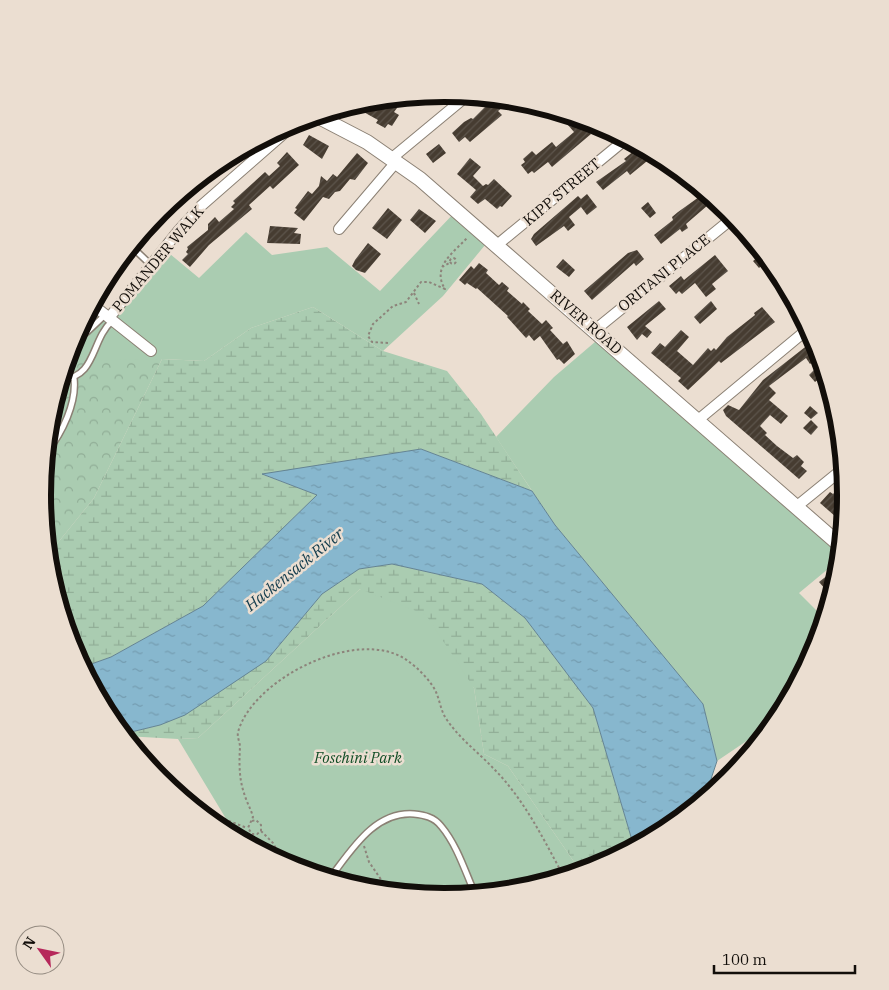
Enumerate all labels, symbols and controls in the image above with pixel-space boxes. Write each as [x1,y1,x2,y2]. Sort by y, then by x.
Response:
street label: KIPP STREET [519,154,605,230]
street label: POMANDER WALK [108,201,208,316]
street label: ORITANI PLACE [614,230,714,316]
street label: RIVER ROAD [546,285,626,358]
water label: Hackensack River [240,522,348,616]
park label: Foschini Park [313,748,402,767]
north arrow [15,925,65,975]
text: N [19,933,40,952]
scale bar [714,942,855,974]
text: 100 m [722,950,767,969]

